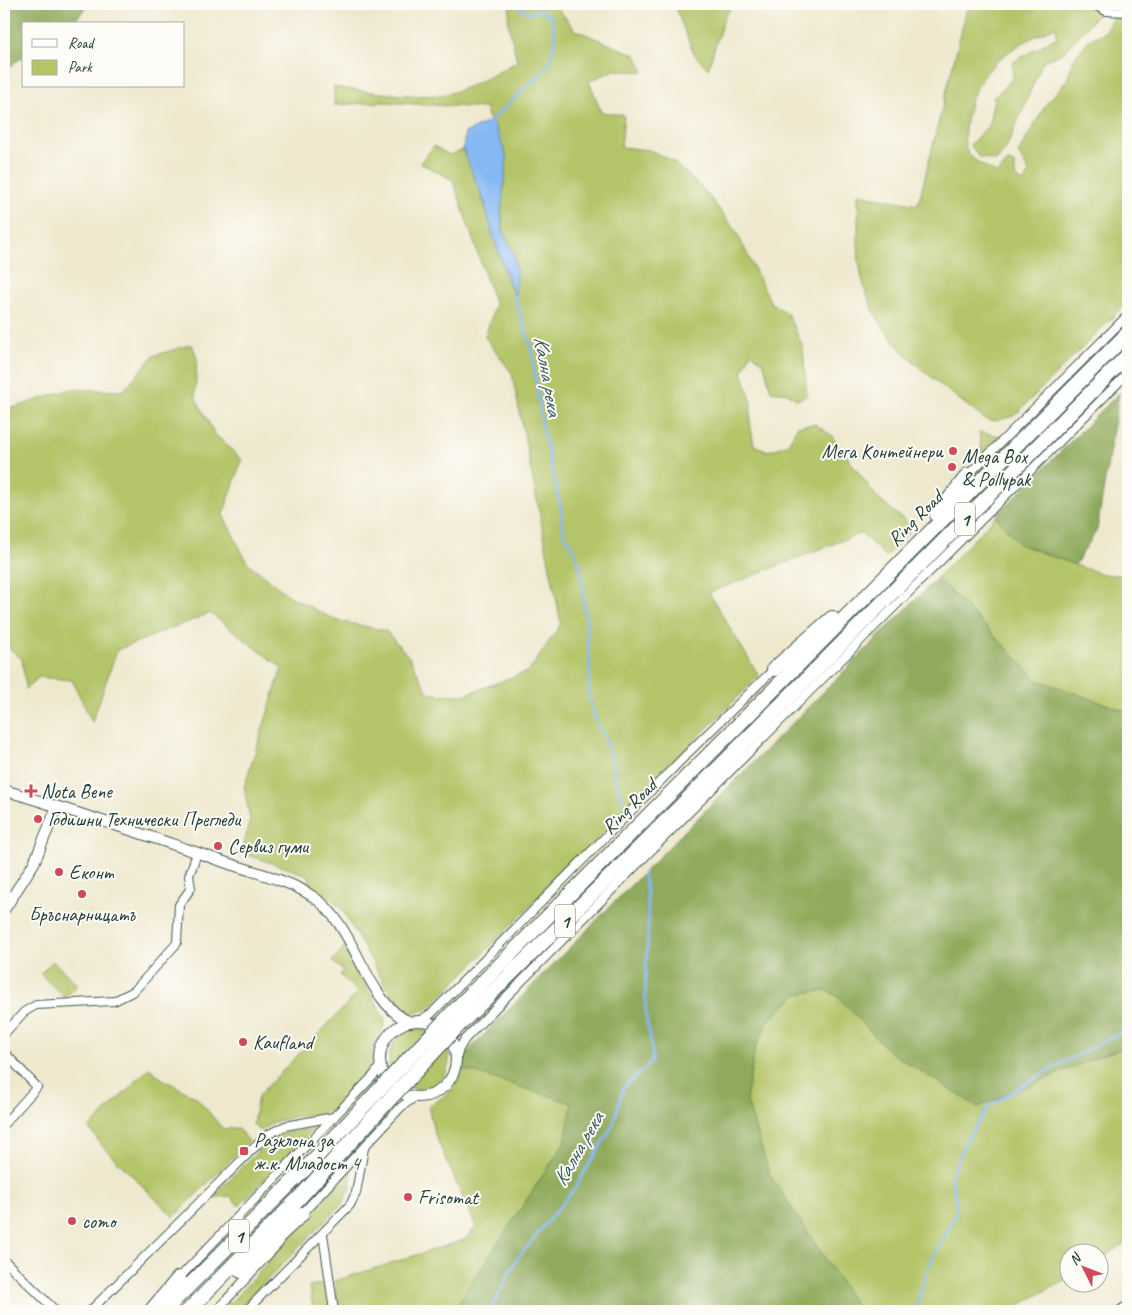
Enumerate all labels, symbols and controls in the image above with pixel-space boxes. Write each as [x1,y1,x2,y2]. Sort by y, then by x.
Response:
legend [22,22,185,88]
text: Road [68,34,95,53]
text: Park [68,58,93,77]
water label: Кална река [528,334,568,420]
place label: Мега Контейнери [821,439,944,464]
place label: Mega Box & Pollypak [962,444,1032,492]
marker: Мега Контейнери [947,445,959,457]
marker: Mega Box & Pollypak [946,461,958,473]
street label: Ring Road [882,483,951,551]
road number: 1 [955,502,975,536]
street label: Ring Road [596,771,665,839]
place label: Nota Bene [41,779,113,804]
marker: Nota Bene [25,785,37,797]
place label: Годишни Технически Прегледи [48,807,242,832]
marker: Годишни Технически Прегледи [32,813,44,825]
place label: Сервиз гуми [228,834,310,859]
marker: Сервиз гуми [212,840,224,852]
place label: Еконт [69,860,114,885]
marker: Еконт [53,866,65,878]
marker: Бръснарницатъ [76,888,88,900]
place label: Бръснарницатъ [29,902,136,927]
road number: 1 [555,904,575,938]
place label: Kaufland [253,1030,316,1055]
marker: Kaufland [237,1036,249,1048]
water label: Кална река [547,1106,610,1190]
place label: Разклона за ж.к. Младост 4 [254,1128,362,1176]
marker: Разклона за ж.к. Младост 4 [238,1145,250,1157]
place label: Frisomat [418,1185,480,1210]
marker: Frisomat [402,1191,414,1203]
place label: como [82,1209,117,1234]
marker: como [66,1215,78,1227]
road number: 1 [229,1220,249,1252]
north arrow [1060,1242,1110,1292]
text: N [1065,1249,1085,1269]

